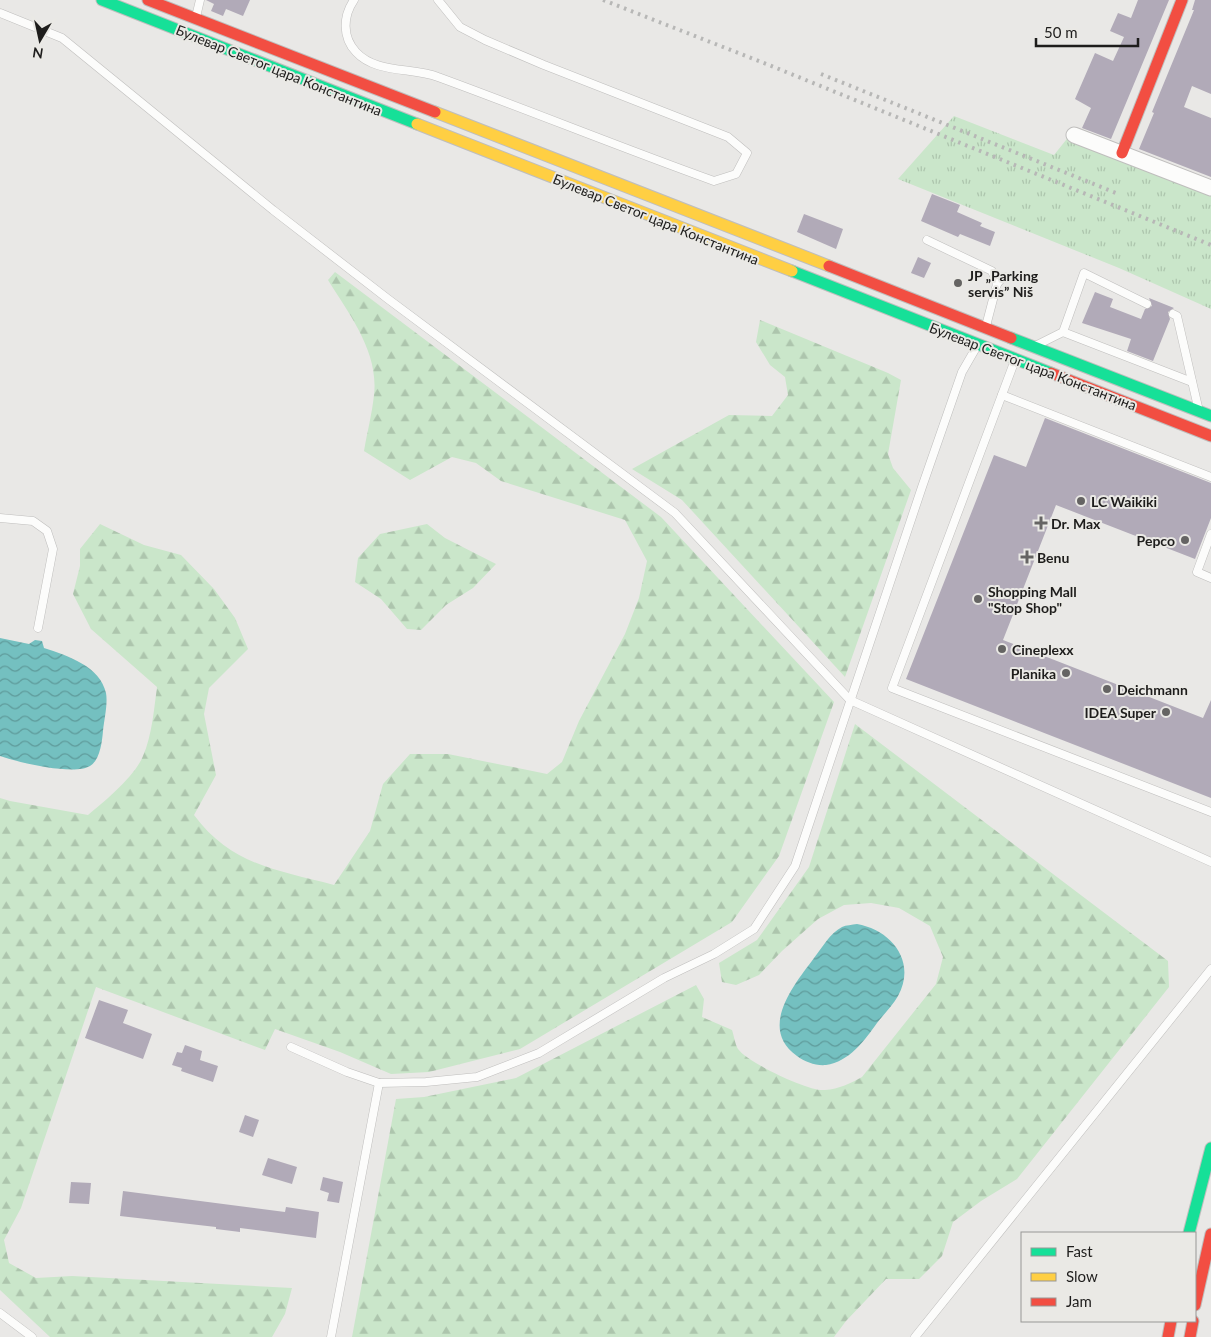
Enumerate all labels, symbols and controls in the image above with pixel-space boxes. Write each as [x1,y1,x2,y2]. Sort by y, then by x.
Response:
north arrow [15,15,65,65]
scale bar [1036,15,1138,47]
street label: Булевар Светог цара Константина [174,21,384,119]
text: 50 m [1044,23,1078,41]
text: N [31,44,45,63]
street label: Булевар Светог цара Константина [551,170,761,268]
place label: JP „Parking servis” Niš [968,267,1039,300]
marker: JP „Parking servis” Niš [952,277,964,289]
street label: Булевар Светог цара Константина [927,319,1139,413]
place label: LC Waikiki [1091,493,1157,510]
marker: LC Waikiki [1075,495,1087,507]
place label: Dr. Max [1051,515,1101,532]
marker: Dr. Max [1035,517,1047,529]
place label: Pepco [1137,532,1175,549]
marker: Pepco [1179,534,1191,546]
place label: Benu [1037,549,1069,566]
marker: Benu [1021,551,1033,563]
place label: Shopping Mall "Stop Shop" [988,583,1077,616]
marker: Shopping Mall "Stop Shop" [972,593,984,605]
place label: Cineplexx [1012,641,1074,658]
marker: Cineplexx [996,643,1008,655]
place label: Planika [1011,665,1056,682]
marker: Planika [1060,667,1072,679]
place label: Deichmann [1117,681,1188,698]
marker: Deichmann [1101,683,1113,695]
place label: IDEA Super [1084,704,1157,721]
marker: IDEA Super [1160,706,1172,718]
legend [1021,1232,1196,1322]
text: Fast [1066,1242,1093,1260]
text: Slow [1066,1267,1098,1285]
text: Jam [1066,1292,1092,1310]

